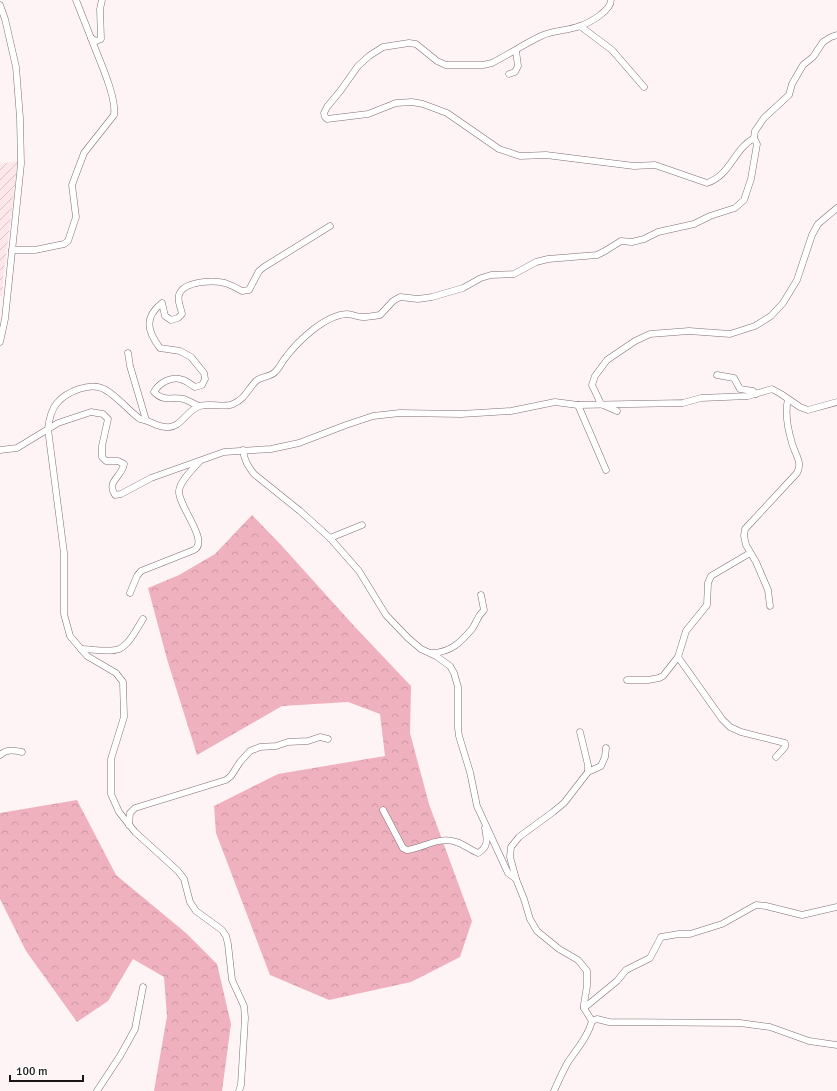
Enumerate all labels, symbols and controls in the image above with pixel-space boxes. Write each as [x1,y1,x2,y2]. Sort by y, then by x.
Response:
scale bar [10,1057,83,1083]
text: 100 m [16,1064,48,1079]

